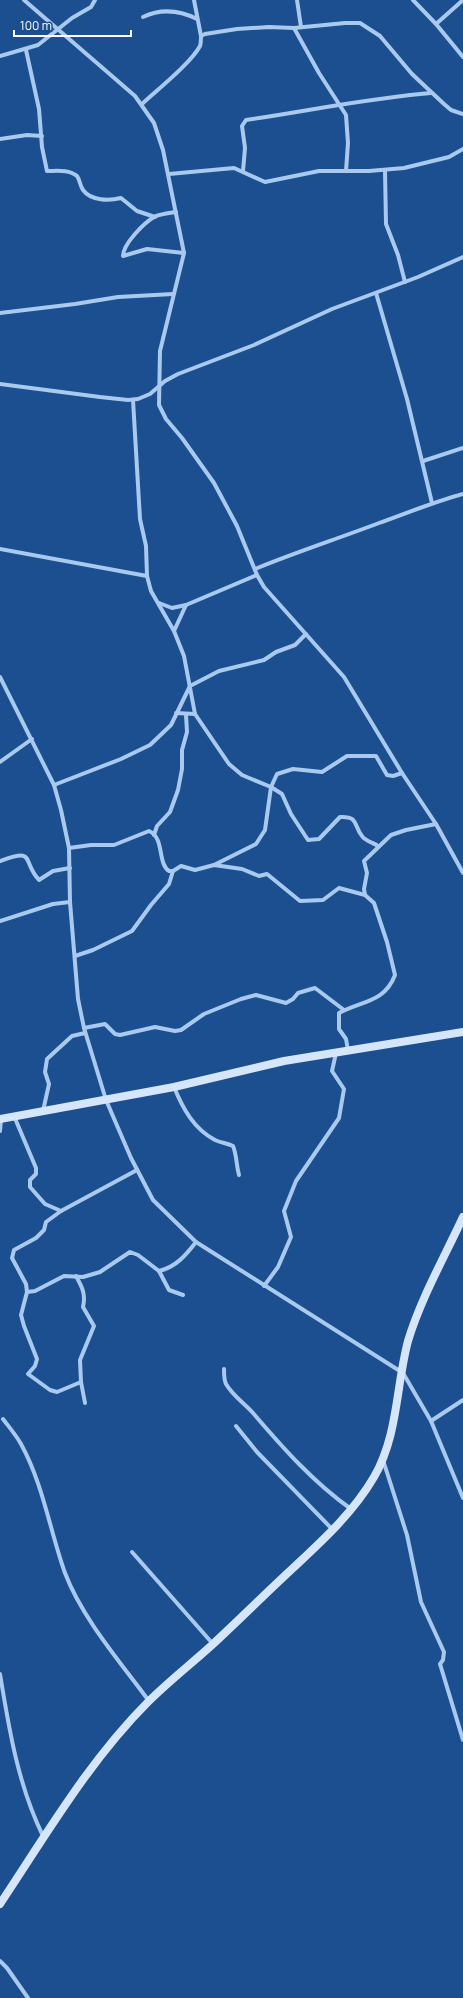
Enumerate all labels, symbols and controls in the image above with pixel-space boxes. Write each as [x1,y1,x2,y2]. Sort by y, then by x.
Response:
scale bar [14,12,131,38]
text: 100 m [20,17,52,34]

